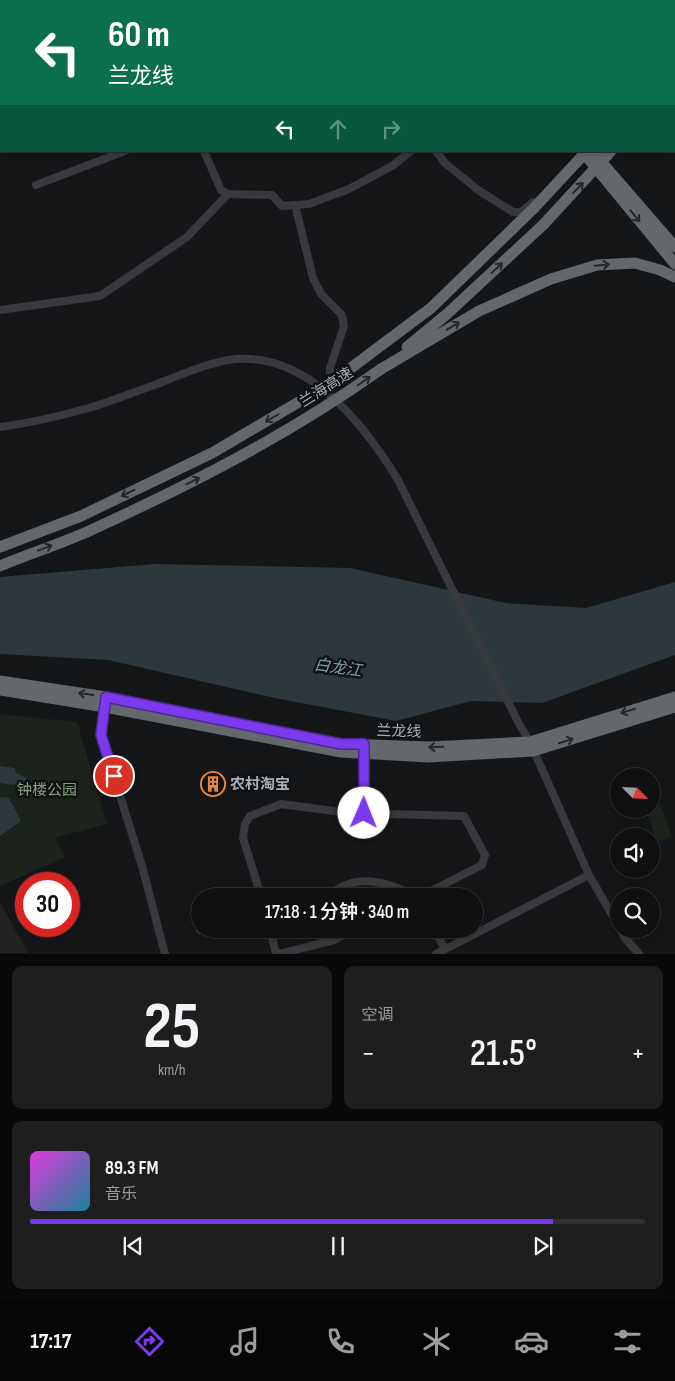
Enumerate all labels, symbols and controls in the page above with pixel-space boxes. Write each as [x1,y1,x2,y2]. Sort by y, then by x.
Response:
text: 60 m [108,14,170,57]
icon: left [25,20,90,85]
text: 兰龙线 [108,63,174,90]
icon: left [271,115,299,143]
icon: ahead [324,115,352,143]
icon: right [377,115,405,143]
one-way arrow [572,182,584,195]
one-way arrow [629,209,640,222]
one-way arrow [594,260,610,270]
one-way arrow [490,262,503,274]
one-way arrow [445,321,459,331]
street label: 兰海高速 [296,363,357,411]
one-way arrow [356,376,370,386]
one-way arrow [266,413,280,423]
one-way arrow [186,476,201,486]
one-way arrow [121,489,136,498]
one-way arrow [37,543,53,552]
water label: 白龙江 [313,656,365,682]
one-way arrow [78,689,94,699]
one-way arrow [621,707,637,717]
street label: 兰龙线 [376,721,422,742]
one-way arrow [558,736,574,745]
one-way arrow [428,742,444,751]
pin [93,755,135,797]
icon: arrive [100,762,128,790]
north arrow [610,768,660,818]
map controls [610,768,660,938]
building icon: 农村淘宝 [200,771,226,797]
place label: 农村淘宝 [230,775,290,794]
park label: 钟楼公园 [17,781,77,800]
position arrow [337,786,389,838]
button: sound [610,828,660,878]
speed limit sign: 30 [15,872,80,937]
button: search [610,888,660,938]
text: 17:18 · 1 分钟 · 340 m [265,901,409,924]
text: 25 [143,989,200,1067]
text: 空调 [362,1006,394,1025]
text: 21.5° [470,1031,537,1076]
text: − [362,1037,375,1070]
text: + [631,1037,645,1070]
text: km/h [158,1061,186,1080]
text: 89.3 FM [105,1157,158,1180]
text: 音乐 [105,1185,137,1204]
icon: previous [119,1232,147,1260]
icon: pause [324,1232,352,1260]
icon: next [529,1232,557,1260]
icon: directions [132,1324,167,1359]
icon: music [227,1324,262,1359]
icon: phone [323,1324,358,1359]
icon: climate [419,1324,454,1359]
icon: car [514,1324,549,1359]
icon: filters [610,1324,645,1359]
text: 17:17 [30,1328,71,1355]

